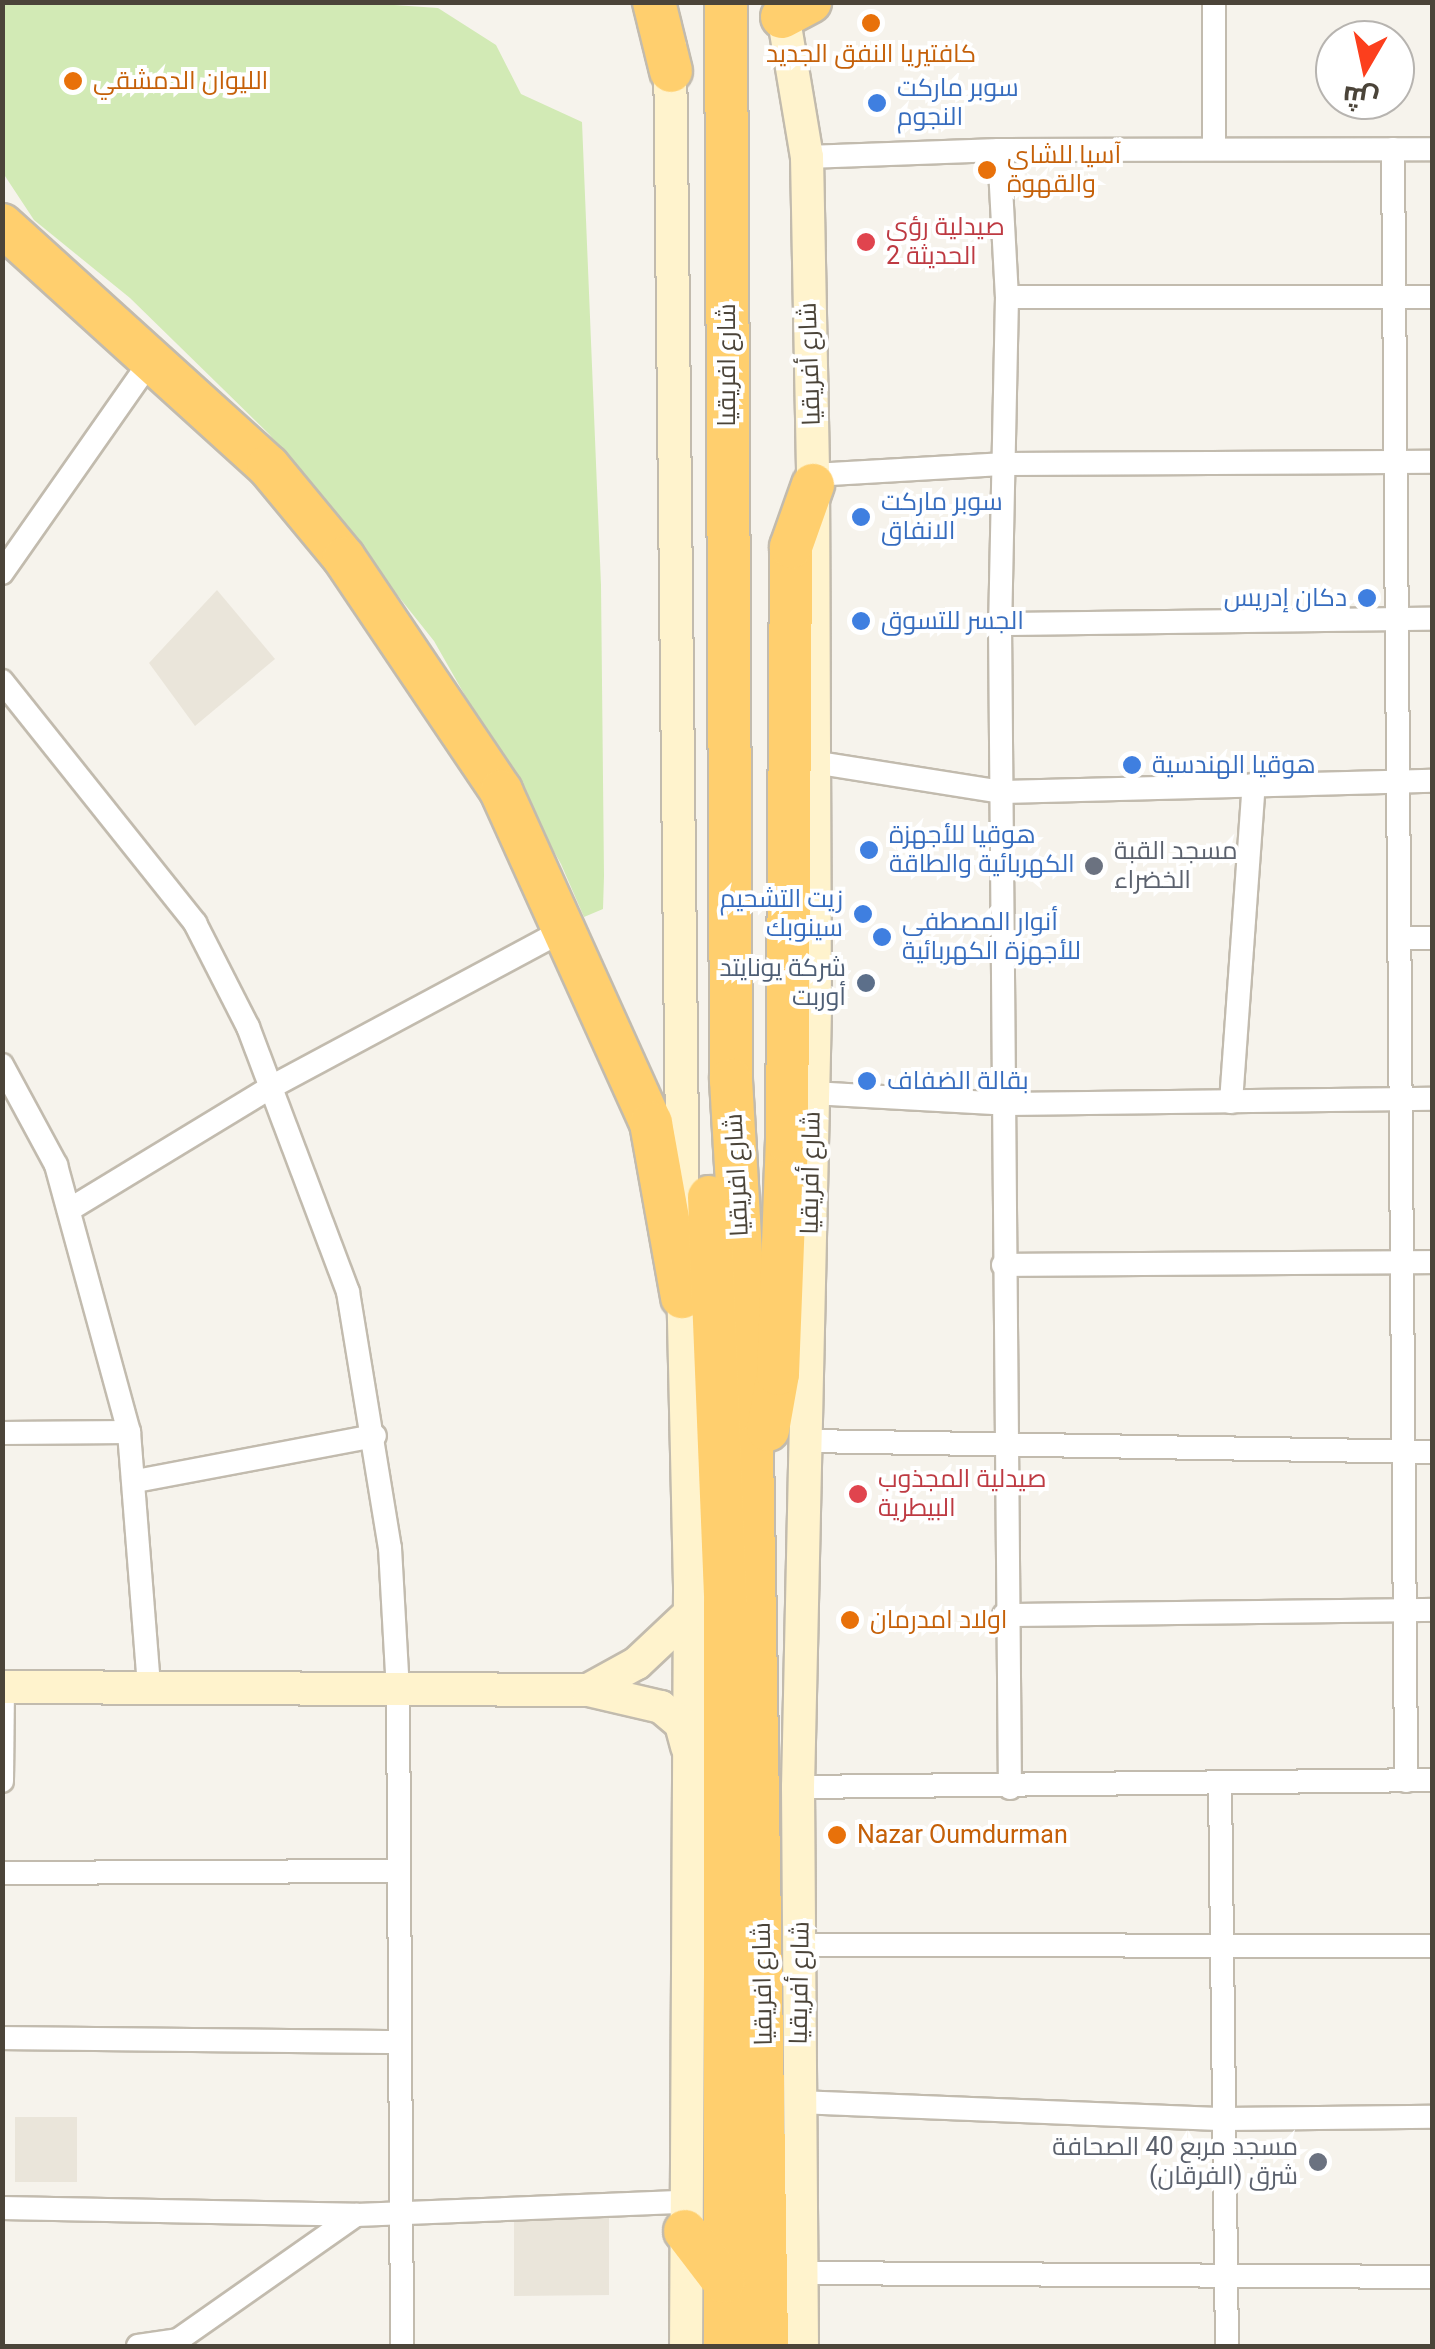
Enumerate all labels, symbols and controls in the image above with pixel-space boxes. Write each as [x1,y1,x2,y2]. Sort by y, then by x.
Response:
marker: كافتيريا النفق الجديد [860,12,882,34]
north arrow [1315,20,1415,120]
place label: كافتيريا النفق الجديد [766,39,976,69]
place label: الليوان الدمشقي [93,66,268,96]
marker: الليوان الدمشقي [62,70,84,92]
place label: سوبر ماركت النجوم [897,74,1019,133]
text: ش [1340,79,1381,117]
marker: سوبر ماركت النجوم [866,92,888,114]
place label: آسيا للشاي والقهوة [1007,141,1121,200]
marker: آسيا للشاي والقهوة [976,159,998,181]
place label: صيدلية رؤى الحديثة 2 [886,213,1005,272]
marker: صيدلية رؤى الحديثة 2 [855,231,877,253]
street label: شارع أفريقيا [793,302,827,426]
street label: شارع افريقيا [712,303,742,427]
place label: سوبر ماركت الانفاق [881,488,1003,547]
marker: سوبر ماركت الانفاق [850,506,872,528]
place label: دكان إدريس [1224,583,1347,613]
marker: دكان إدريس [1356,587,1378,609]
place label: الجسر للتسوق [881,606,1024,636]
marker: الجسر للتسوق [850,610,872,632]
place label: هوقيا الهندسية [1152,750,1316,780]
marker: هوقيا الهندسية [1121,754,1143,776]
place label: هوقيا للأجهزة الكهربائية والطاقة [889,821,1075,880]
place label: مسجد القبة الخضراء [1114,837,1238,896]
marker: هوقيا للأجهزة الكهربائية والطاقة [858,839,880,861]
marker: مسجد القبة الخضراء [1083,855,1105,877]
place label: زيت التشحيم سينوبك [720,885,843,944]
marker: زيت التشحيم سينوبك [852,903,874,925]
place label: أنوار المصطفى للأجهزة الكهربائية [902,908,1081,967]
marker: أنوار المصطفى للأجهزة الكهربائية [871,926,893,948]
place label: شركة يونايتد أوربت [719,954,846,1013]
marker: شركة يونايتد أوربت [855,972,877,994]
place label: بقالة الضفاف [887,1066,1029,1096]
marker: بقالة الضفاف [856,1070,878,1092]
street label: شارع أفريقيا [795,1111,827,1235]
street label: شارع افريقيا [719,1113,755,1237]
place label: صيدلية المجذوب البيطرية [878,1465,1046,1524]
marker: صيدلية المجذوب البيطرية [847,1483,869,1505]
place label: اولاد امدرمان [870,1605,1008,1635]
marker: اولاد امدرمان [839,1609,861,1631]
place label: Nazar Oumdurman [857,1820,1068,1850]
marker: Nazar Oumdurman [826,1824,848,1846]
street label: شارع أفريقيا [784,1921,816,2045]
street label: شارع افريقيا [747,1922,779,2046]
place label: مسجد مربع 40 الصحافة شرق (الفرقان) [1052,2133,1298,2192]
marker: مسجد مربع 40 الصحافة شرق (الفرقان) [1307,2151,1329,2173]

